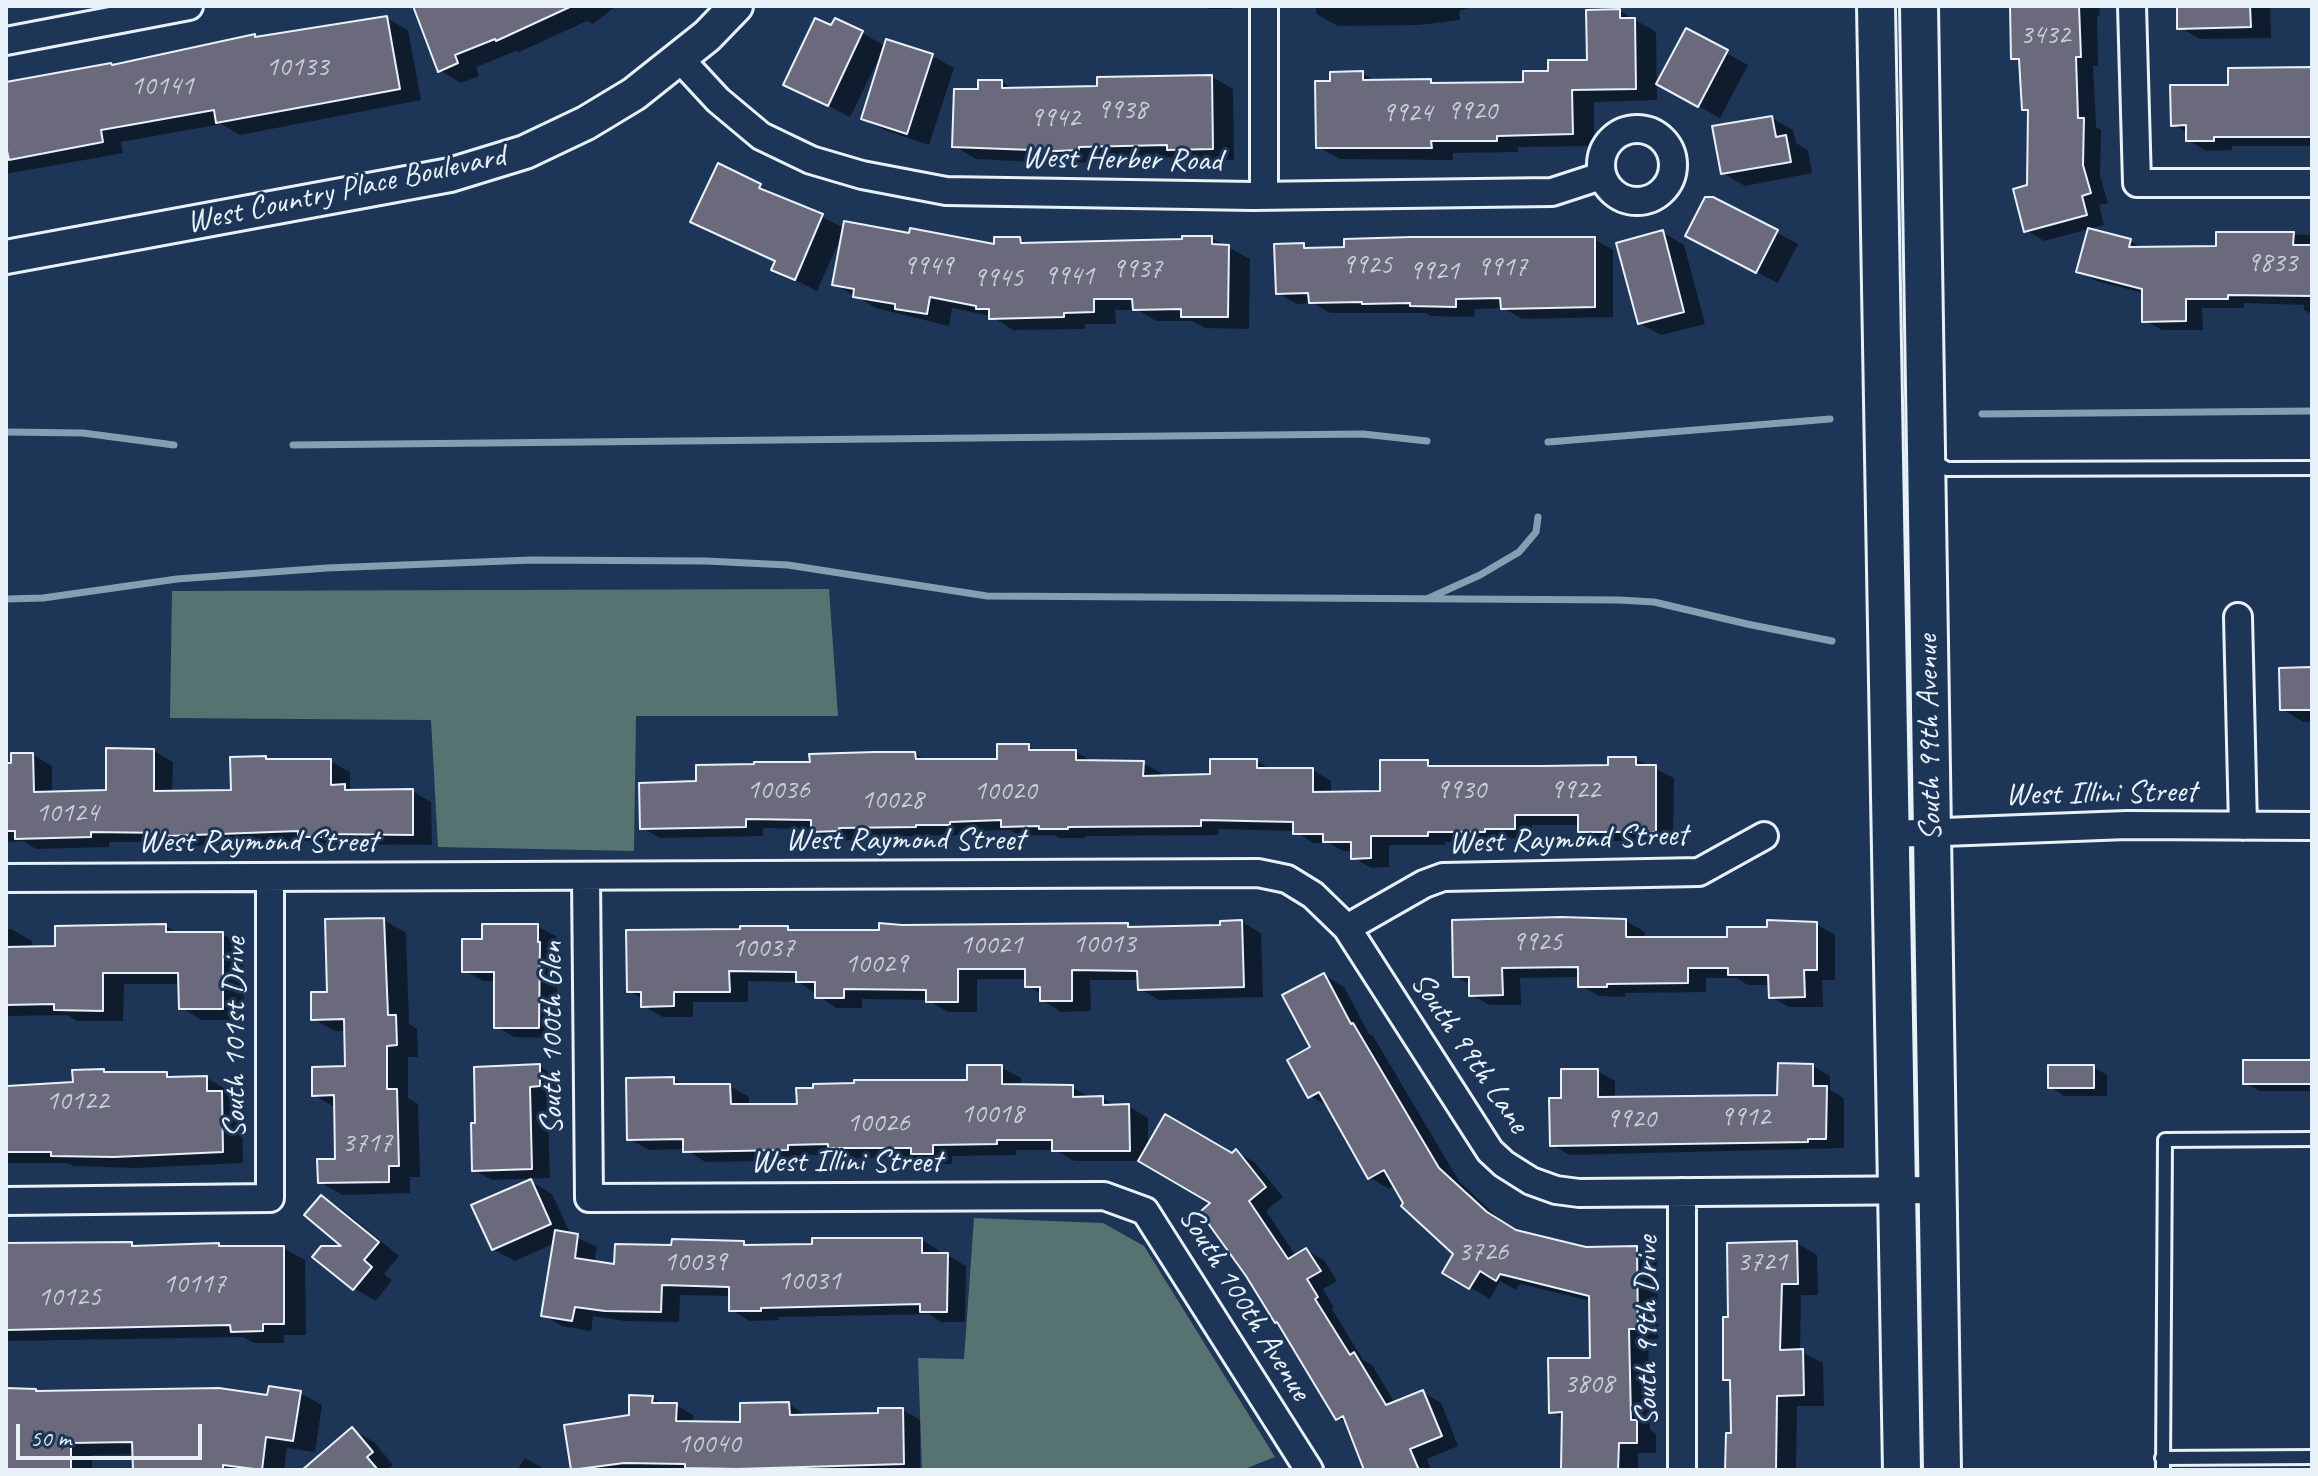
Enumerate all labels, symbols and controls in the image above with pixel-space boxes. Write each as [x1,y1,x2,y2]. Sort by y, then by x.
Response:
house number: 3432 [2020,19,2070,53]
house number: 10133 [266,51,328,85]
house number: 10141 [131,70,193,104]
house number: 9938 [1097,94,1147,128]
house number: 9920 [1447,95,1497,129]
house number: 9924 [1382,97,1432,131]
house number: 9942 [1030,102,1080,136]
street label: West Country Place Boulevard [183,137,509,243]
street label: West Herber Road [1022,139,1222,181]
house number: 9833 [2247,247,2297,281]
house number: 9925 [1342,249,1392,283]
house number: 9949 [903,250,953,284]
house number: 9917 [1477,251,1527,285]
house number: 9937 [1112,253,1162,287]
house number: 9921 [1409,255,1459,289]
house number: 9941 [1044,260,1094,294]
house number: 9945 [973,262,1023,296]
street label: South 99th Avenue [1909,634,1951,842]
street label: West Illini Street [2005,773,2197,815]
house number: 10036 [747,774,809,808]
house number: 9930 [1436,774,1486,808]
house number: 9922 [1550,774,1600,808]
house number: 10020 [974,775,1036,809]
house number: 10028 [861,784,923,818]
house number: 10124 [36,797,98,831]
street label: West Raymond Street [1448,817,1688,863]
street label: West Raymond Street [785,822,1025,860]
street label: West Raymond Street [138,824,378,862]
house number: 9925 [1512,926,1562,960]
house number: 10013 [1073,928,1135,962]
house number: 10021 [960,929,1022,963]
house number: 10037 [732,932,794,966]
street label: South 101st Drive [217,937,255,1139]
street label: South 100th Glen [534,941,572,1135]
house number: 10029 [845,948,907,982]
street label: South 99th Lane [1401,965,1537,1141]
house number: 10122 [46,1085,108,1119]
house number: 10018 [961,1098,1023,1132]
house number: 9912 [1720,1101,1770,1135]
house number: 9920 [1606,1103,1656,1137]
house number: 10026 [847,1107,909,1141]
house number: 3717 [342,1127,392,1161]
street label: West Illini Street [750,1144,942,1182]
street label: South 100th Avenue [1169,1200,1319,1408]
house number: 3726 [1458,1236,1508,1270]
street label: South 99th Drive [1629,1236,1667,1426]
house number: 10039 [664,1246,726,1280]
house number: 3721 [1737,1246,1787,1280]
house number: 10031 [778,1265,840,1299]
house number: 10117 [163,1268,225,1302]
house number: 10125 [38,1281,100,1315]
house number: 3808 [1564,1368,1614,1402]
scale bar [20,1408,206,1458]
text: 50 m [30,1423,71,1453]
house number: 10040 [678,1428,740,1462]

